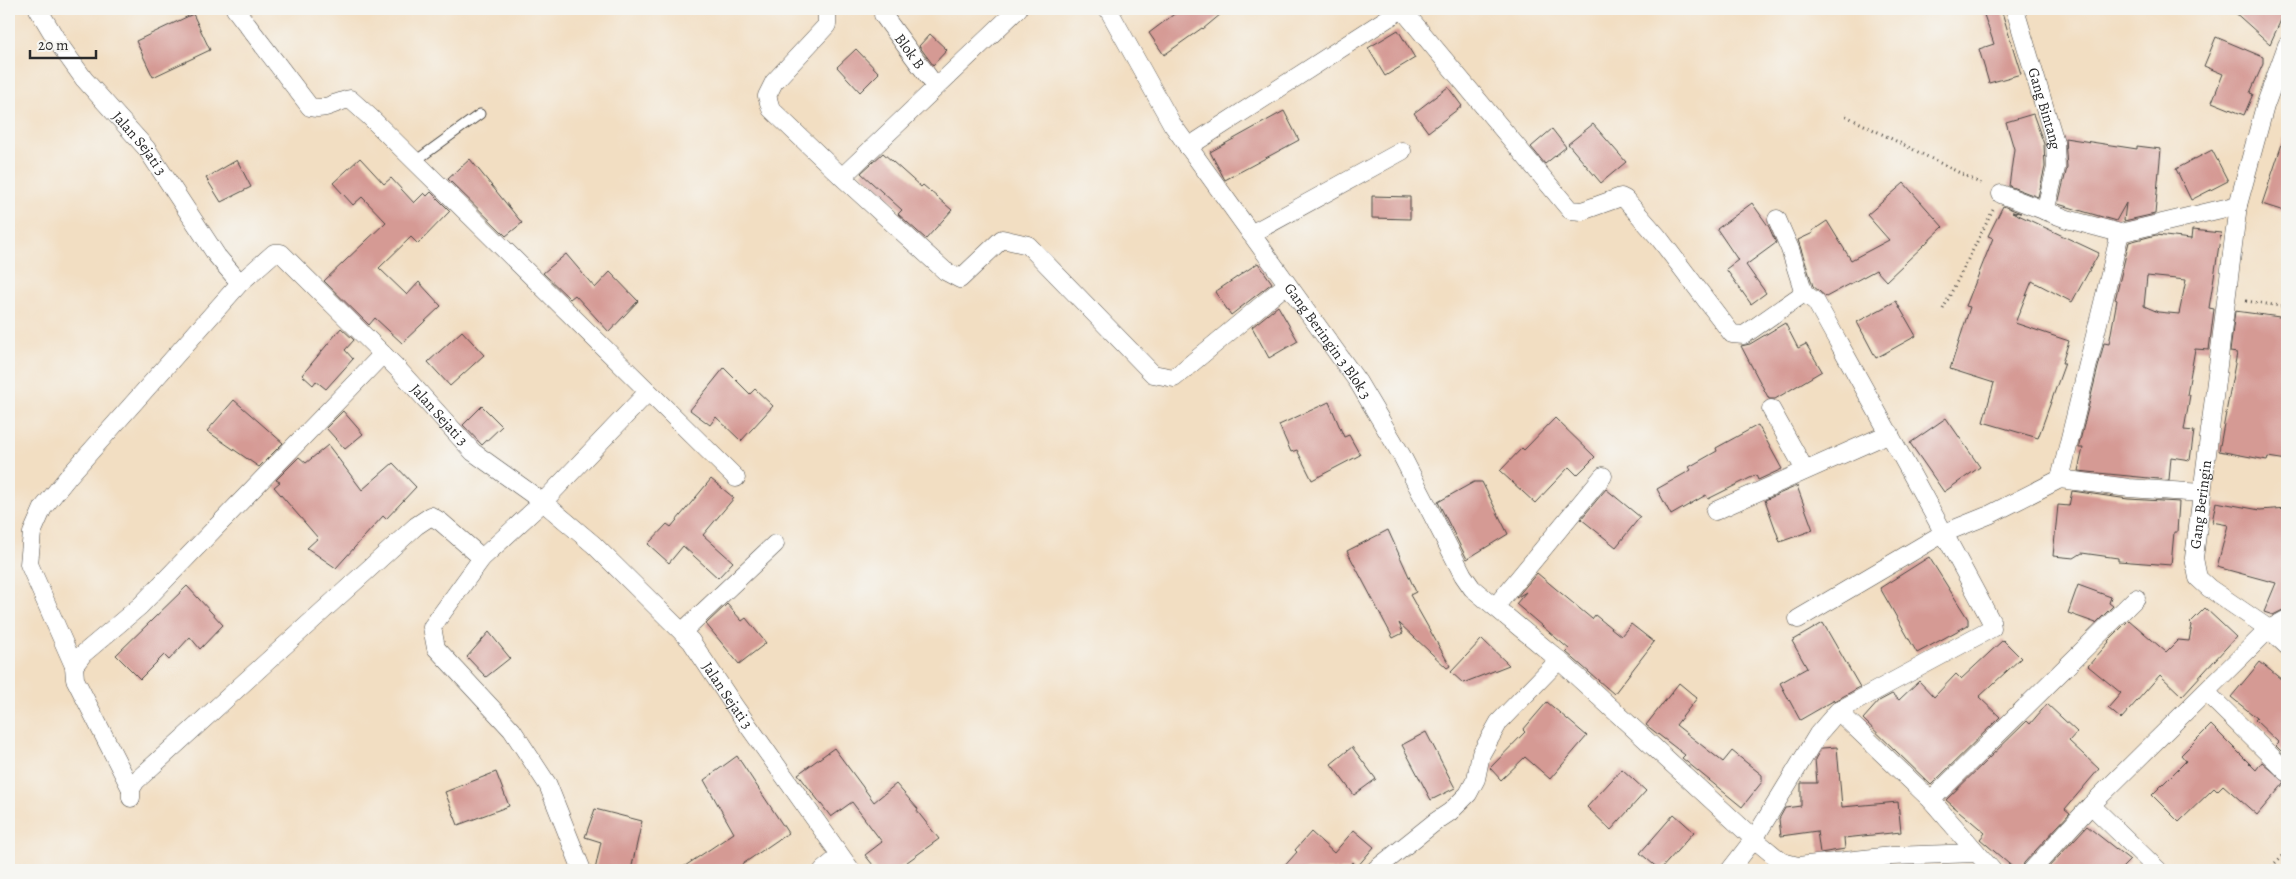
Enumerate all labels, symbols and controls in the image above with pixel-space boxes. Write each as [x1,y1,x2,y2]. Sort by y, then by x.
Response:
scale bar [30,28,96,60]
street label: Blok B [890,29,929,73]
text: 20 m [38,35,69,55]
street label: Gang Bintang [2023,65,2065,150]
street label: Jalan Sejati 3 [108,107,171,179]
street label: Gang Beringin 3 Blok 3 [1280,279,1376,403]
street label: Jalan Sejati 3 [406,379,473,450]
street label: Gang Beringin [2185,459,2216,550]
street label: Jalan Sejati 3 [698,658,757,733]

